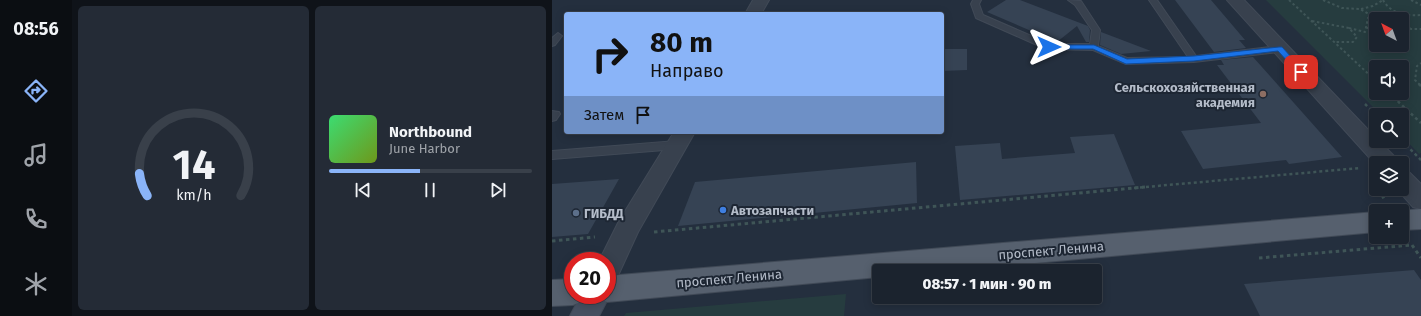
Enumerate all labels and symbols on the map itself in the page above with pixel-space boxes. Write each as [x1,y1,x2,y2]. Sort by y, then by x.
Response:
north arrow [1369,12,1409,52]
position arrow [1028,26,1070,68]
pin [1284,55,1318,89]
place label: Сельскохозяйственная академия [1115,80,1255,110]
marker: Сельскохозяйственная академия [1258,89,1268,99]
place label: Автозапчасти [730,203,814,218]
marker: Автозапчасти [718,205,728,215]
place label: ГИБДД [584,206,624,221]
marker: ГИБДД [571,208,581,218]
street label: проспект Ленина [998,238,1104,263]
speed limit sign: 20 [564,252,616,304]
street label: проспект Ленина [676,266,782,291]

